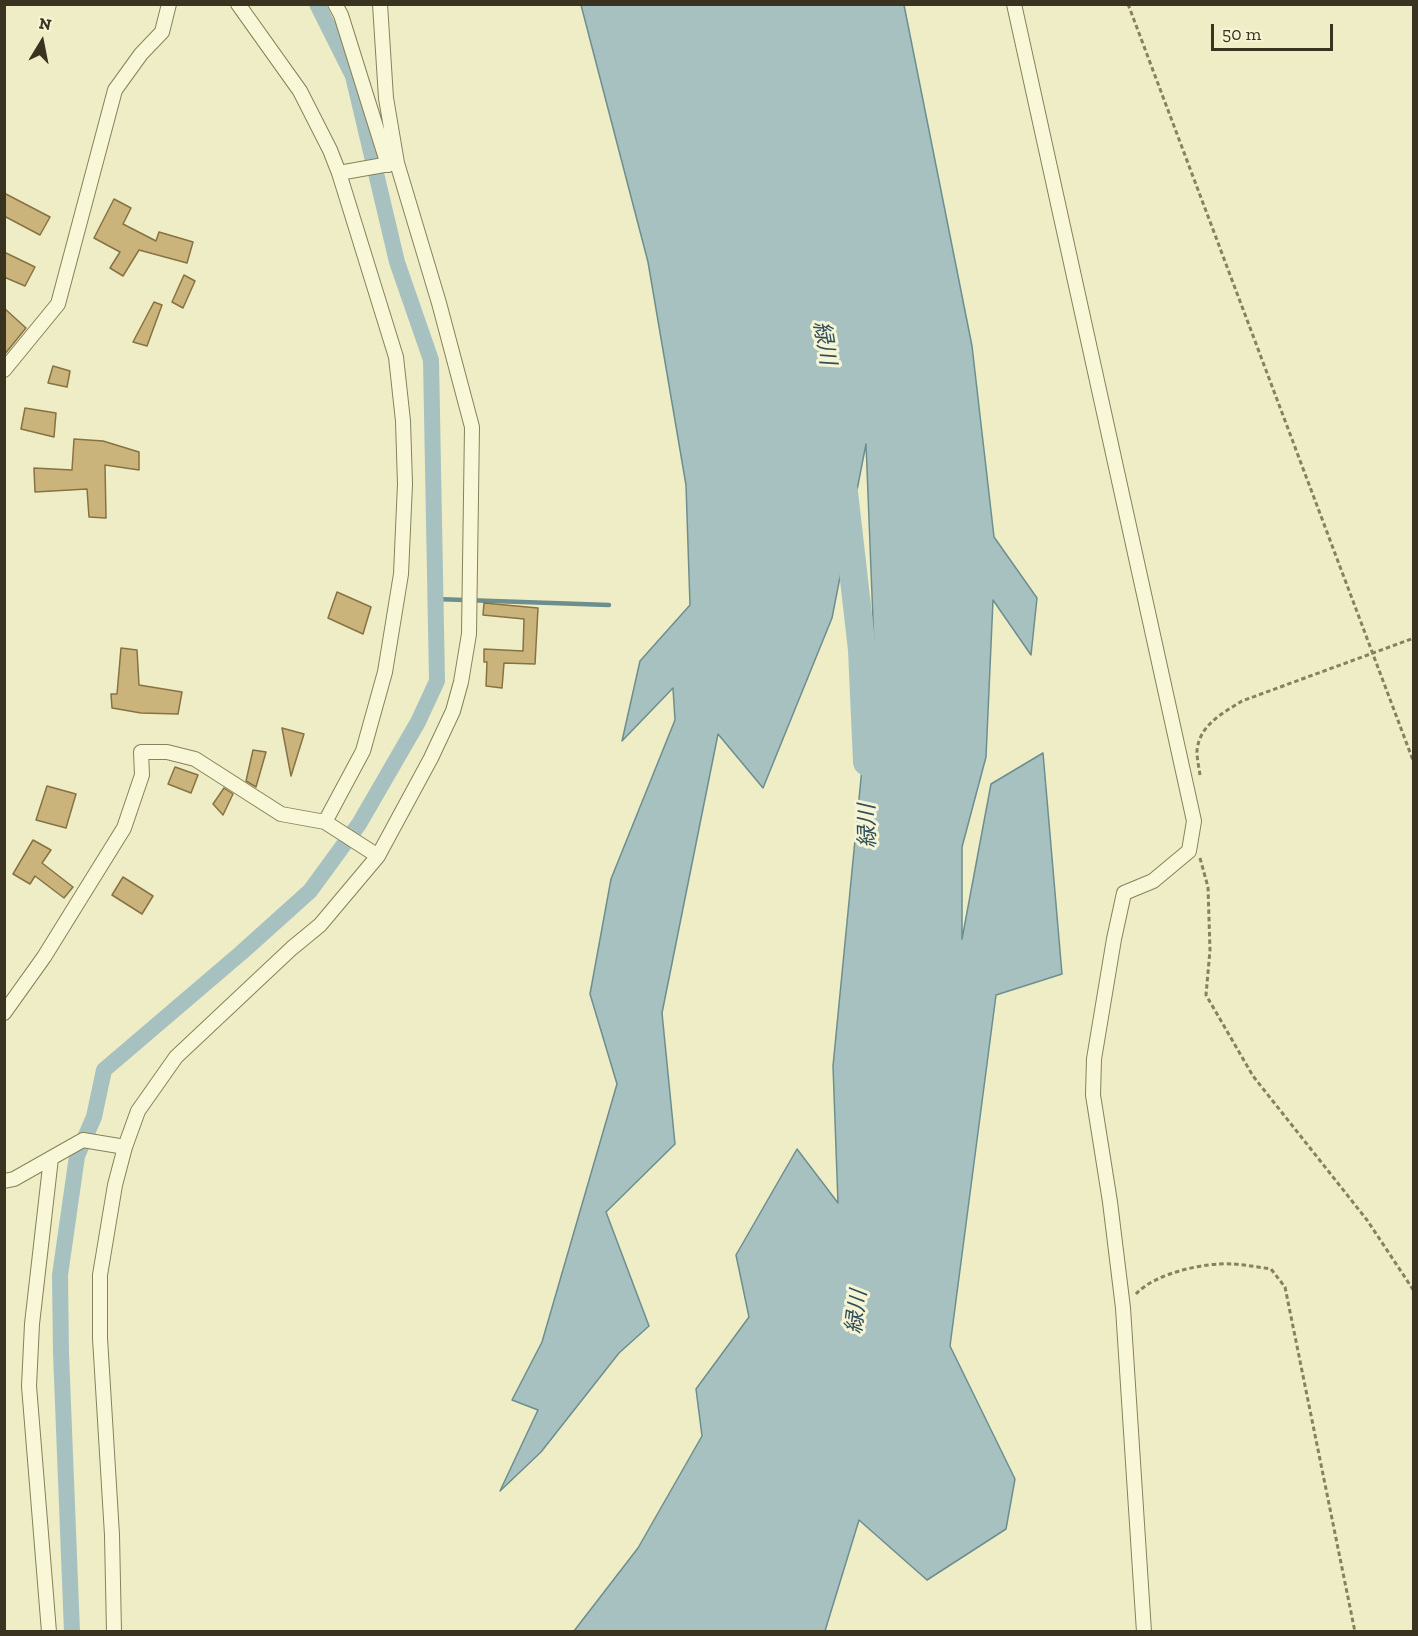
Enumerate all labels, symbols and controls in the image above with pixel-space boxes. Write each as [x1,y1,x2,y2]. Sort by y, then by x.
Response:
north arrow [12,12,72,72]
scale bar [1214,12,1336,50]
text: N [38,13,53,34]
text: 50 m [1222,23,1261,45]
water label: 緑川 [807,319,841,367]
water label: 緑川 [854,804,882,848]
water label: 緑川 [841,1289,873,1335]

